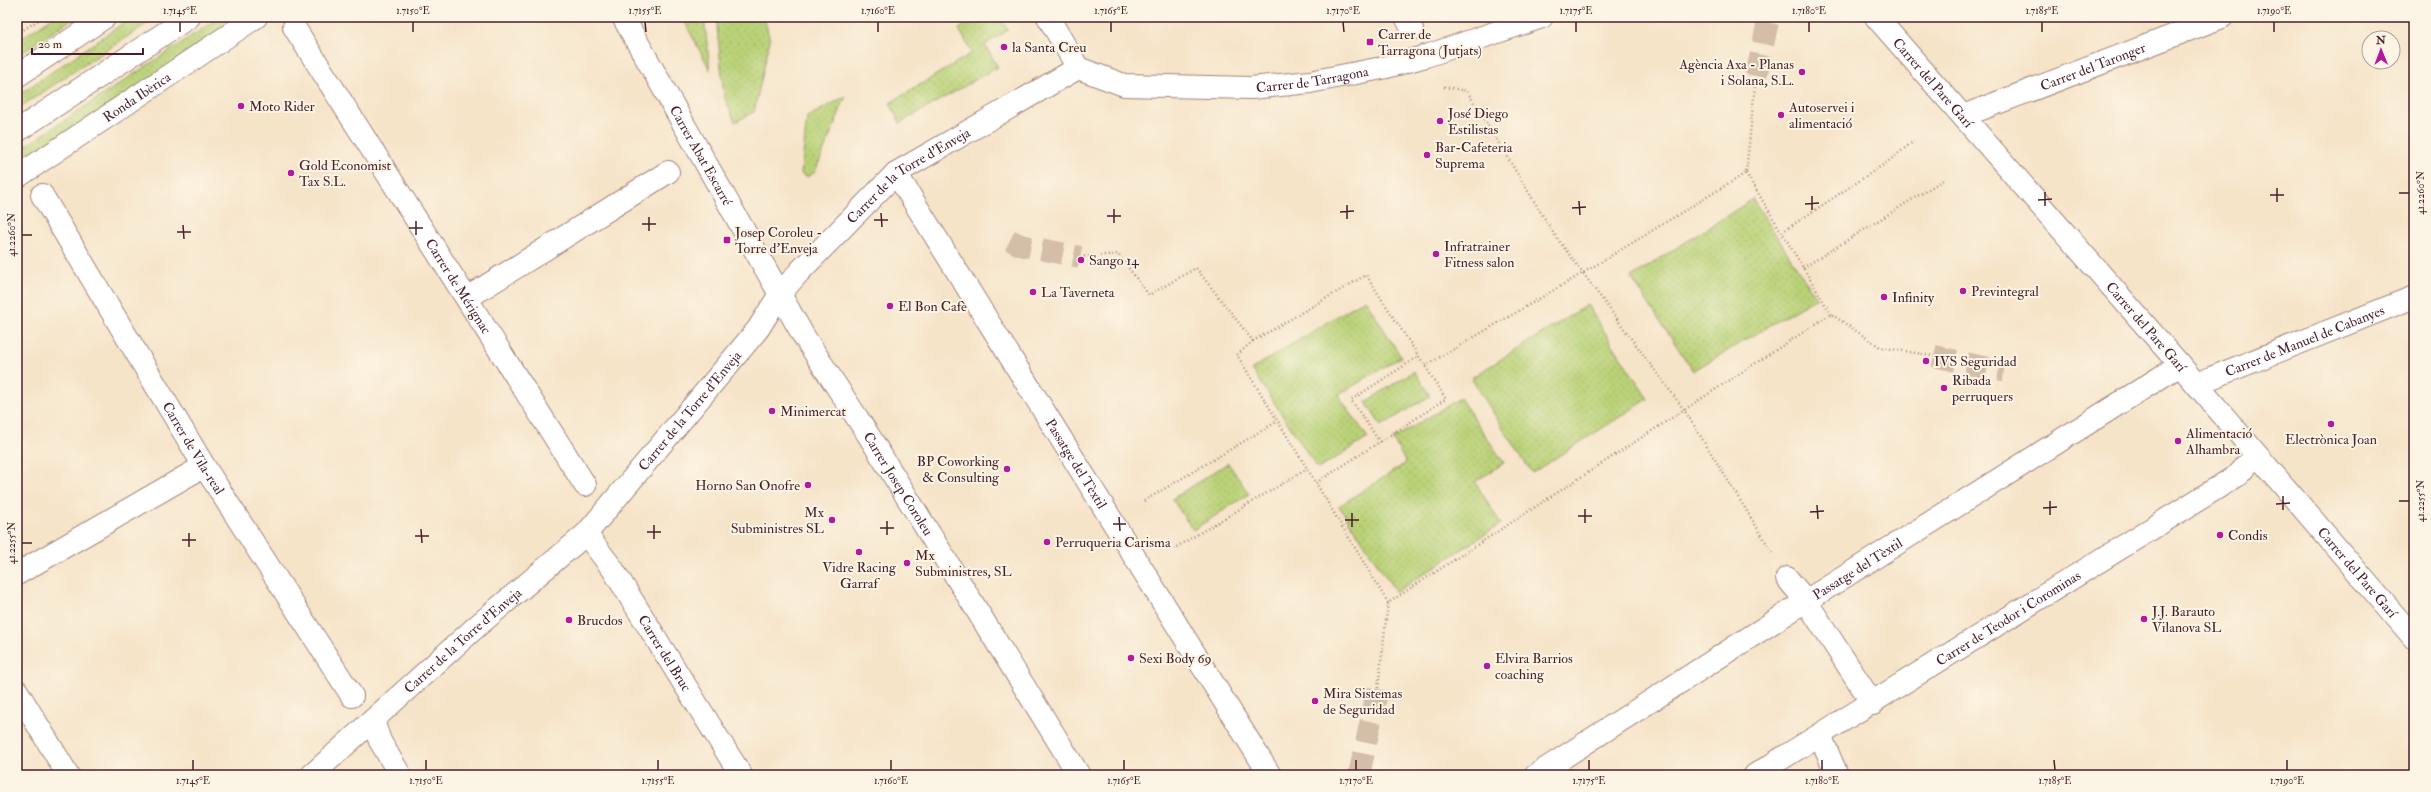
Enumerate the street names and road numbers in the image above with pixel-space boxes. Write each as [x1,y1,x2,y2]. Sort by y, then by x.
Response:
street label: Carrer del Pare Garí [1889,34,1978,132]
street label: Carrer del Taronger [2038,38,2149,94]
street label: Carrer de Tarragona [1255,62,1370,96]
street label: Ronda Ibèrica [99,68,174,126]
street label: Carrer Abat Escarré [666,102,736,208]
street label: Carrer de la Torre d'Enveja [843,123,973,227]
street label: Carrer de Mérignac [422,235,495,337]
street label: Carrer del Pare Garí [2103,278,2191,376]
street label: Carrer de Manuel de Cabanyes [2222,301,2387,380]
street label: Carrer de la Torre d'Enveja [634,347,745,474]
street label: Carrer de Vila-real [159,399,229,498]
street label: Passatge del Tèxtil [1042,415,1111,512]
street label: Carrer Josep Coroleu [860,429,937,539]
street label: Carrer del Pare Garí [2314,523,2402,622]
street label: Passatge del Tèxtil [1809,534,1906,603]
street label: Carrer de Teodor i Corominas [1933,566,2084,669]
street label: Carrer de la Torre d'Enveja [400,584,525,697]
street label: Carrer del Bruc [635,612,695,695]

